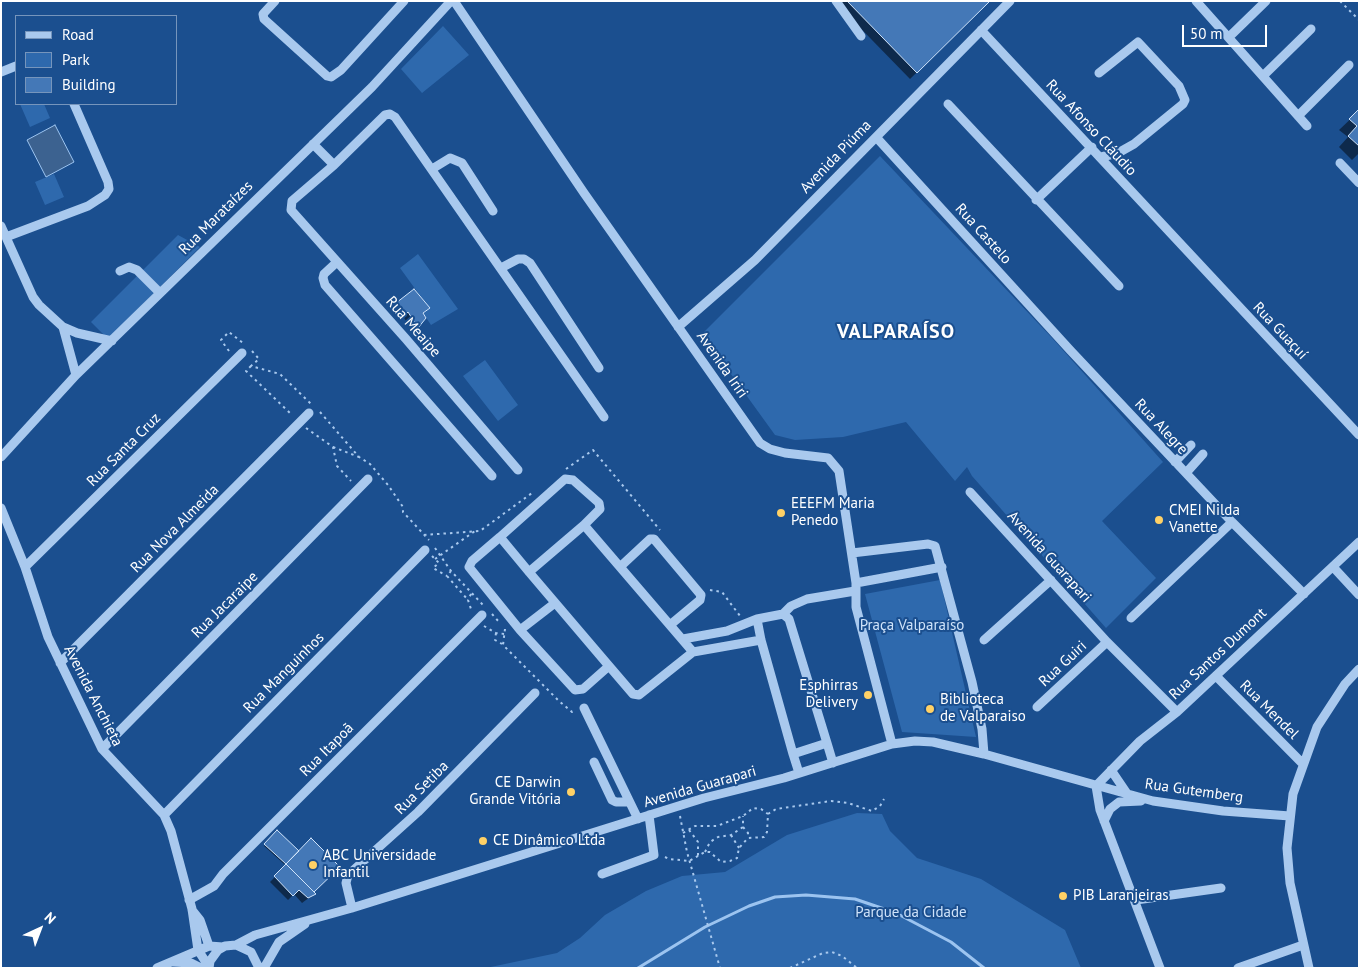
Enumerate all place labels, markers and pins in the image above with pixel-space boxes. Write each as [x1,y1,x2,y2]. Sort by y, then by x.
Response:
place label: EEEFM Maria Penedo [791,495,875,530]
place label: CMEI Nilda Vanette [1169,502,1240,537]
marker: EEEFM Maria Penedo [775,507,787,519]
marker: CMEI Nilda Vanette [1153,514,1165,526]
place label: Esphirras Delivery [799,677,858,712]
marker: Esphirras Delivery [862,689,874,701]
place label: Biblioteca de Valparaiso [940,691,1026,726]
marker: Biblioteca de Valparaiso [924,703,936,715]
place label: CE Darwin Grande Vitória [469,774,561,809]
marker: CE Darwin Grande Vitória [565,786,577,798]
place label: CE Dinâmico Ltda [493,832,605,850]
marker: CE Dinâmico Ltda [477,835,489,847]
place label: ABC Universidade Infantil [323,847,436,882]
marker: ABC Universidade Infantil [307,859,319,871]
place label: PIB Laranjeiras [1073,887,1169,905]
marker: PIB Laranjeiras [1057,890,1069,902]

